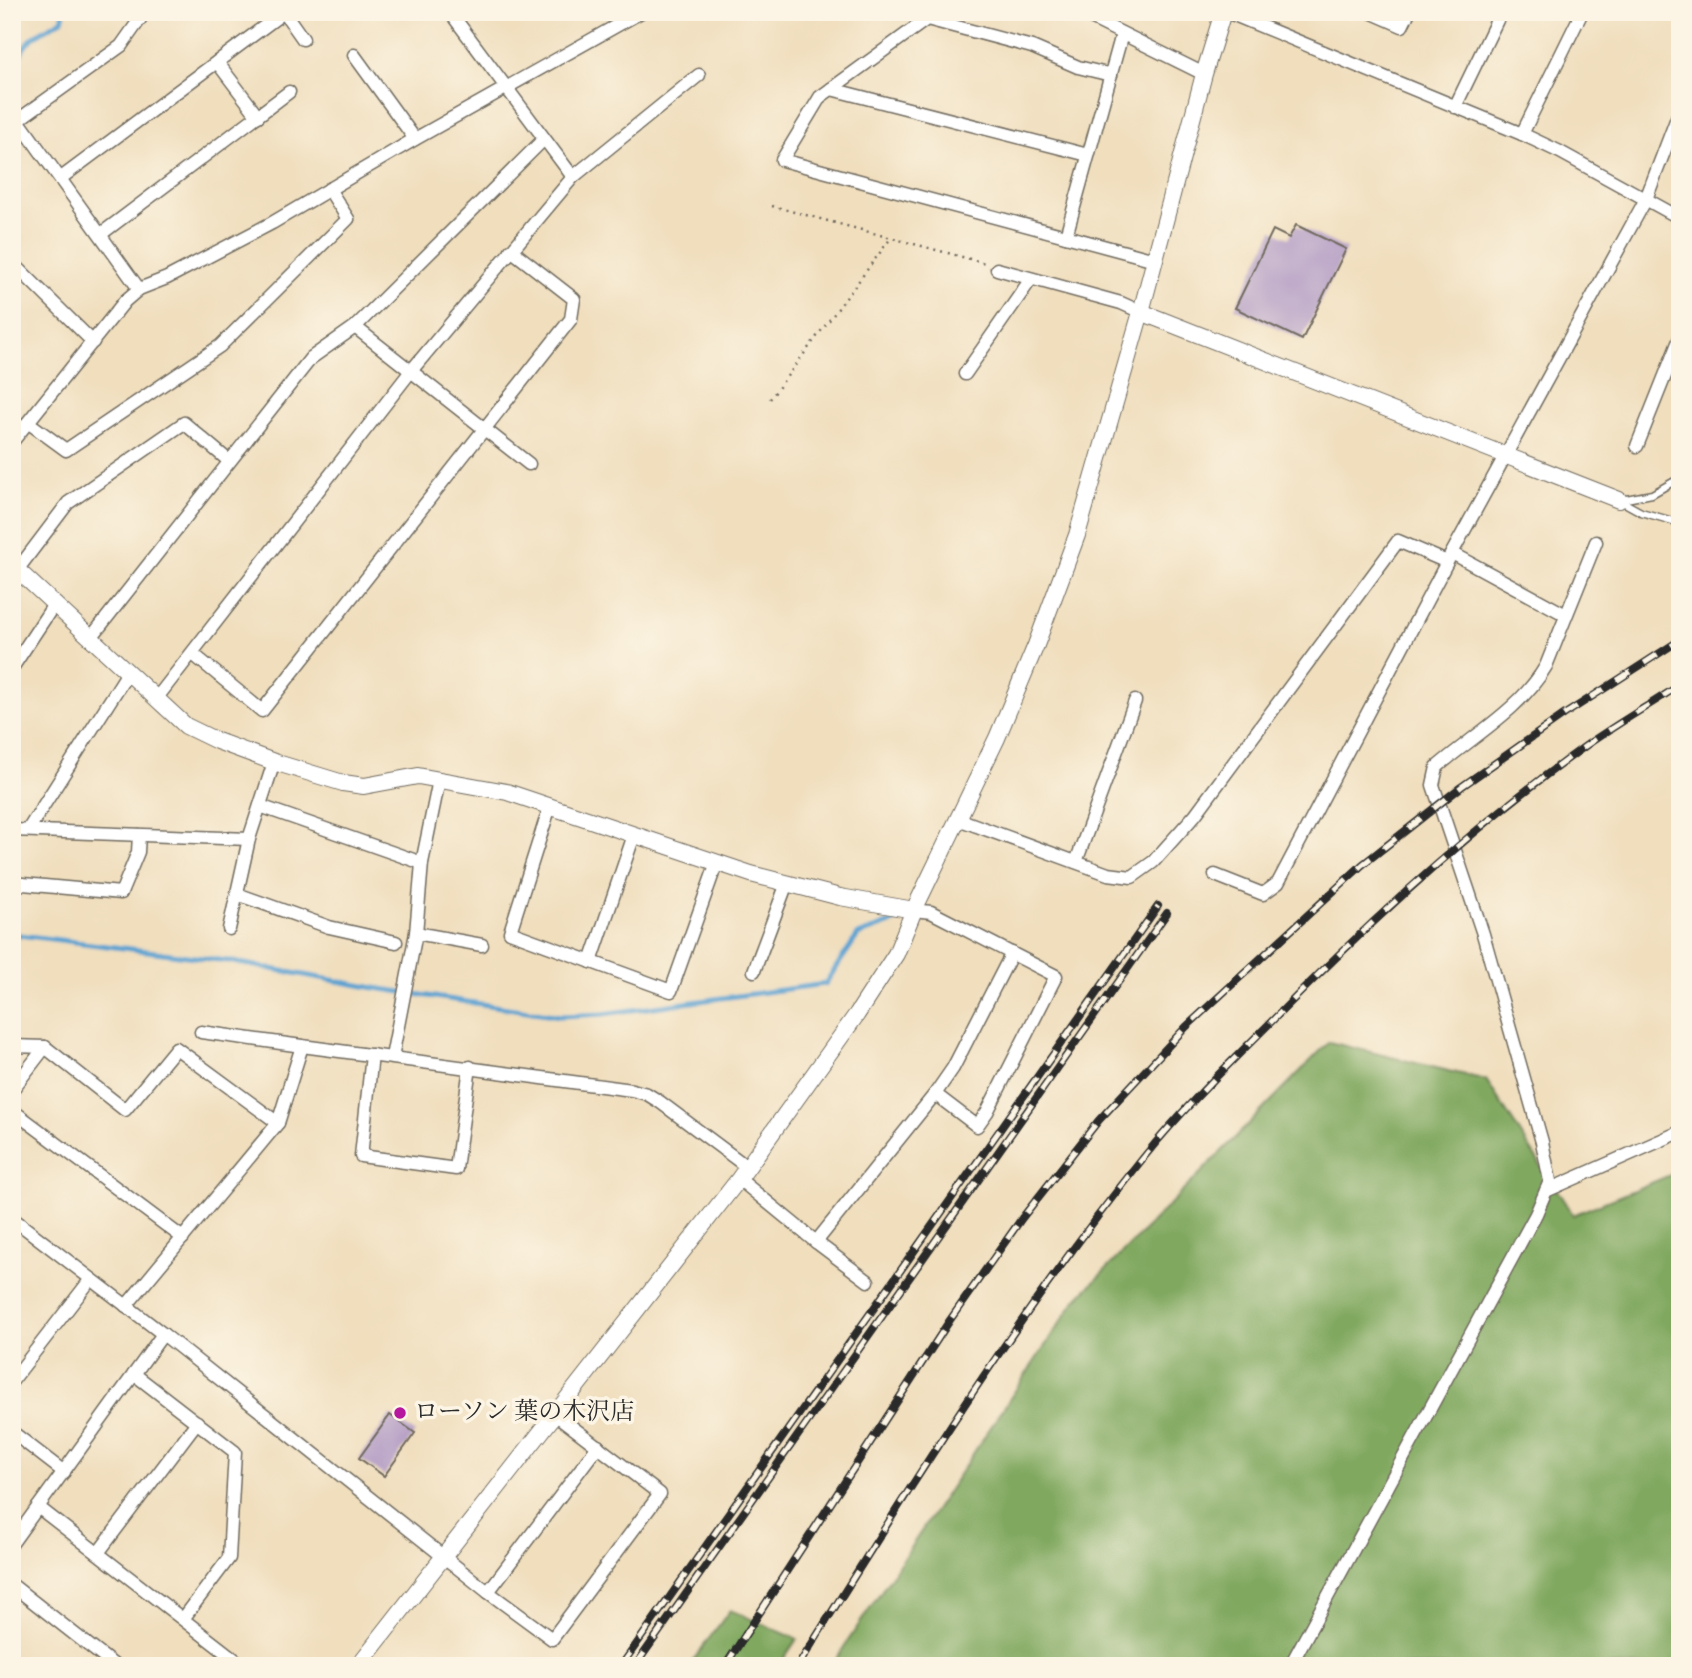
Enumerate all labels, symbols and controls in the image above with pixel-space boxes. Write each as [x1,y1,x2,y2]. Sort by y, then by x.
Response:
place label: ローソン 葉の木沢店 [414,1396,634,1430]
marker: ローソン 葉の木沢店 [392,1405,408,1421]

